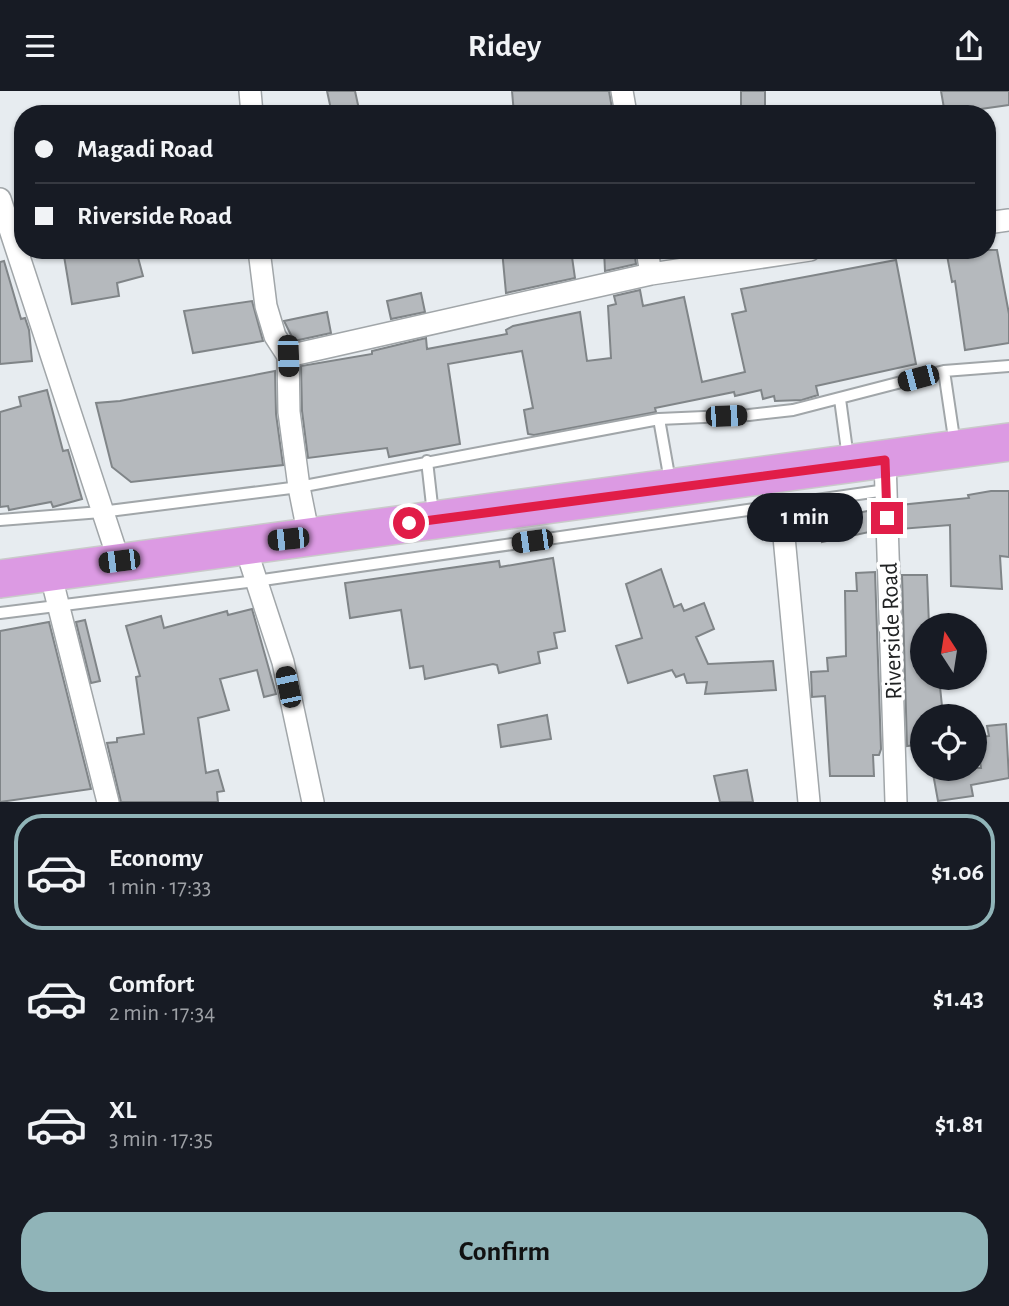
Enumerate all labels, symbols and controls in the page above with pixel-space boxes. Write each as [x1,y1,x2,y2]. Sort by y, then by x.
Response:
icon: menu [21,27,59,65]
icon: share [950,27,988,65]
text: Ridey [468,30,541,62]
text: Magadi Road [77,136,213,162]
text: Riverside Road [77,203,232,229]
car [277,335,300,377]
car [895,362,942,394]
car [705,405,748,427]
callout: 1 min [747,493,862,543]
route end [871,502,903,534]
text: 1 min [781,506,829,529]
route start [393,507,425,539]
car [267,526,310,552]
car [510,528,555,554]
car [97,548,142,574]
street label: Riverside Road [878,562,906,700]
north arrow [910,613,987,689]
map controls [910,613,987,781]
car [274,664,303,710]
button: locate [910,704,987,781]
icon: car [25,841,88,904]
text: Economy [109,845,203,871]
text: $1.06 [931,859,984,885]
text: 1 min · 17:33 [109,876,211,899]
icon: car [25,967,88,1030]
text: Comfort [109,971,194,997]
text: $1.43 [933,985,984,1011]
text: 2 min · 17:34 [109,1002,215,1025]
icon: car [25,1093,88,1156]
text: XL [109,1097,136,1123]
text: $1.81 [935,1111,984,1137]
text: 3 min · 17:35 [109,1128,213,1151]
button: Confirm [21,1212,988,1292]

